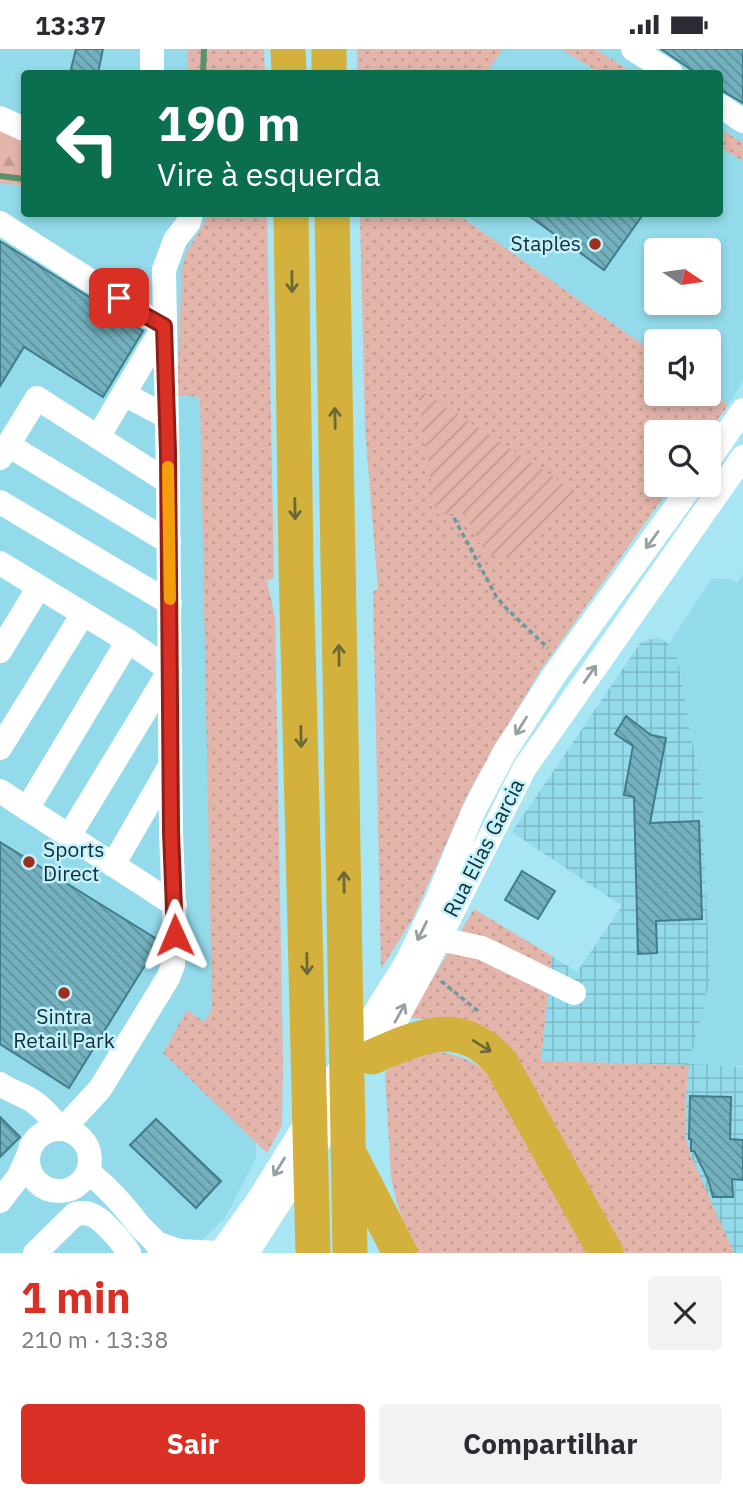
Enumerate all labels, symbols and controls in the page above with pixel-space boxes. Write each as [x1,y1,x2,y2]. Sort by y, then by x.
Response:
text: 13:37 [35,8,106,42]
text: 190 m [157,91,301,154]
icon: left [42,98,133,189]
text: Vire à esquerda [157,153,381,195]
place label: Staples [511,229,581,257]
marker: Staples [587,236,603,252]
north arrow [644,238,721,315]
map controls [644,238,721,497]
pin [89,268,149,328]
one-way arrow [285,270,299,293]
icon: arrive [100,279,138,317]
button: sound [644,329,721,406]
one-way arrow [328,407,342,430]
button: search [644,420,721,497]
one-way arrow [289,497,302,520]
one-way arrow [645,530,659,549]
one-way arrow [333,644,346,667]
one-way arrow [583,665,597,685]
one-way arrow [513,716,527,736]
one-way arrow [294,725,307,748]
street label: Rua Elias Garcia [436,774,530,921]
place label: Sports Direct [43,835,105,887]
marker: Sports Direct [21,854,37,870]
one-way arrow [337,871,351,894]
position arrow [138,898,212,972]
one-way arrow [414,920,428,941]
one-way arrow [300,952,313,975]
marker: Sintra Retail Park [56,985,72,1001]
place label: Sintra Retail Park [13,1002,115,1054]
one-way arrow [394,1003,407,1024]
one-way arrow [472,1040,492,1054]
one-way arrow [271,1157,286,1176]
text: 1 min [21,1270,131,1325]
button: close [648,1276,722,1350]
text: 210 m · 13:38 [21,1324,168,1354]
button: Sair [21,1404,365,1484]
button: Compartilhar [379,1404,722,1484]

